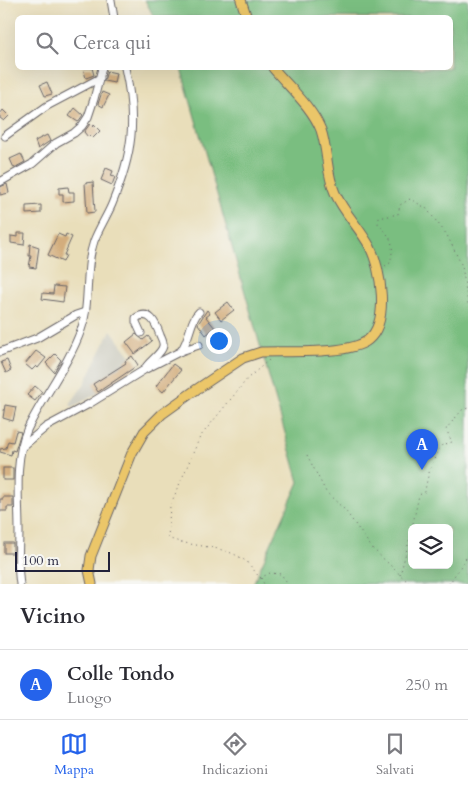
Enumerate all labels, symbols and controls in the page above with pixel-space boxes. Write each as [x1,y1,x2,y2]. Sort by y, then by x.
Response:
search box [15,15,453,70]
icon: search [33,29,61,57]
text: Cerca qui [73,30,151,56]
your location [206,328,232,354]
pin: A [406,429,438,470]
map controls [408,524,453,569]
button: layers [408,524,453,569]
scale bar [15,549,110,572]
text: 100 m [22,551,59,570]
text: Vicino [20,602,85,631]
text: Colle Tondo [67,661,174,687]
text: A [30,674,42,696]
text: 250 m [406,674,448,696]
text: Luogo [67,687,112,709]
tab: Mappa [54,730,94,779]
tab: Indicazioni [202,730,268,779]
tab: Salvati [376,730,414,779]

